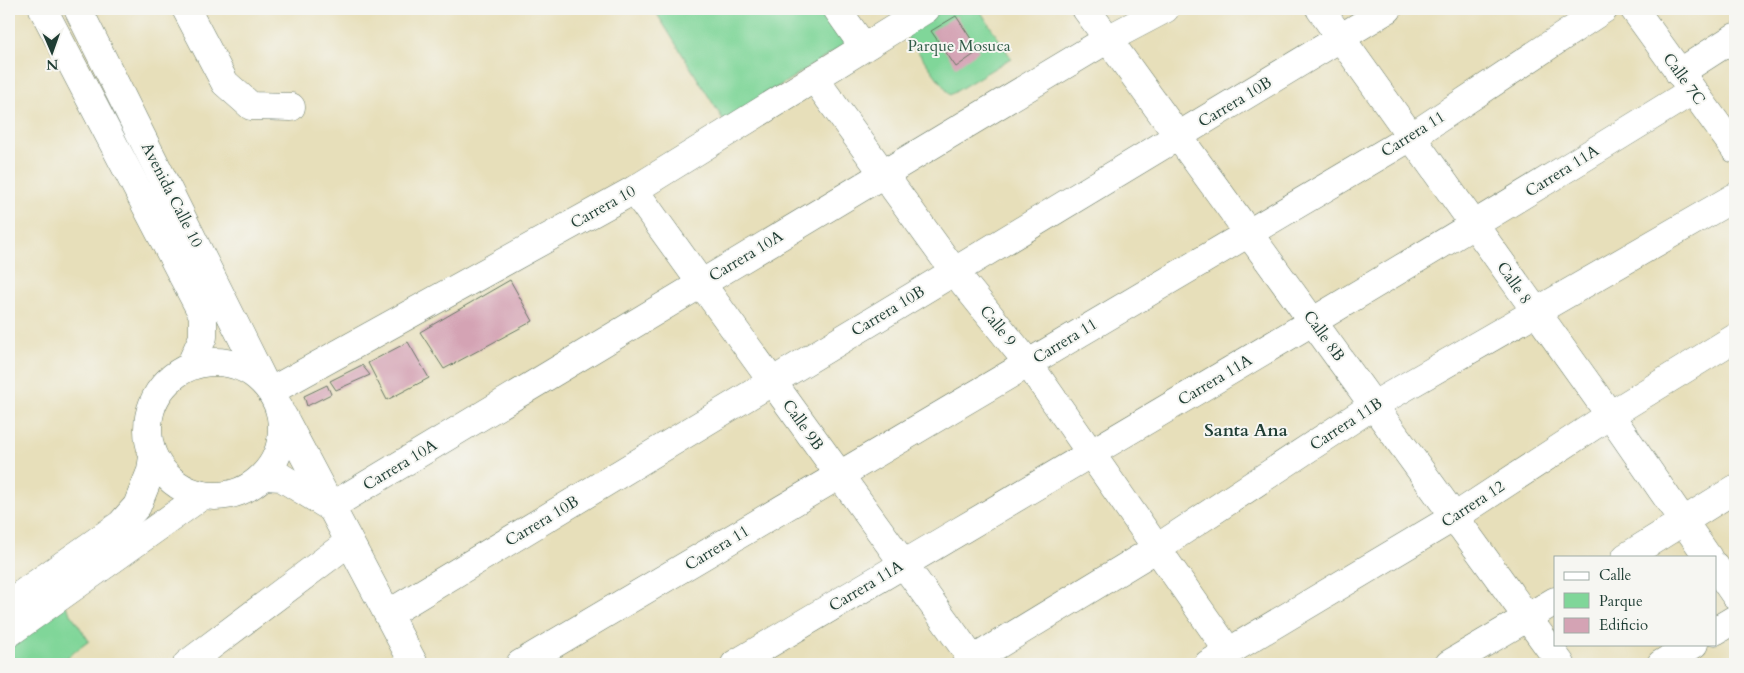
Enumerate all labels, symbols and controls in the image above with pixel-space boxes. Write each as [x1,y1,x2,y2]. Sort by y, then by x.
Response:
north arrow [28,28,78,78]
park label: Parque Mosuca [907,35,1011,57]
street label: Calle 7C [1658,49,1710,109]
text: N [46,55,59,74]
street label: Carrera 10B [1194,71,1276,133]
street label: Carrera 11 [1377,106,1449,162]
street label: Avenida Calle 10 [136,139,208,251]
street label: Carrera 11A [1521,139,1604,202]
street label: Carrera 10 [566,180,640,234]
street label: Carrera 10A [705,225,788,287]
street label: Calle 8 [1491,257,1537,309]
street label: Carrera 10B [847,280,929,342]
street label: Calle 9 [975,301,1021,351]
street label: Calle 8B [1298,306,1350,366]
street label: Carrera 11 [1029,313,1101,369]
street label: Carrera 11A [1174,349,1257,411]
street label: Carrera 11B [1305,392,1387,456]
street label: Calle 9B [777,395,829,455]
district label: Santa Ana [1204,418,1288,443]
street label: Carrera 10A [359,434,442,496]
street label: Carrera 12 [1437,475,1509,533]
street label: Carrera 10B [501,490,583,552]
street label: Carrera 11 [681,520,753,576]
street label: Carrera 11A [825,555,908,617]
legend [1554,556,1716,646]
text: Calle [1599,565,1632,585]
text: Parque [1599,591,1643,611]
text: Edificio [1599,615,1648,635]

